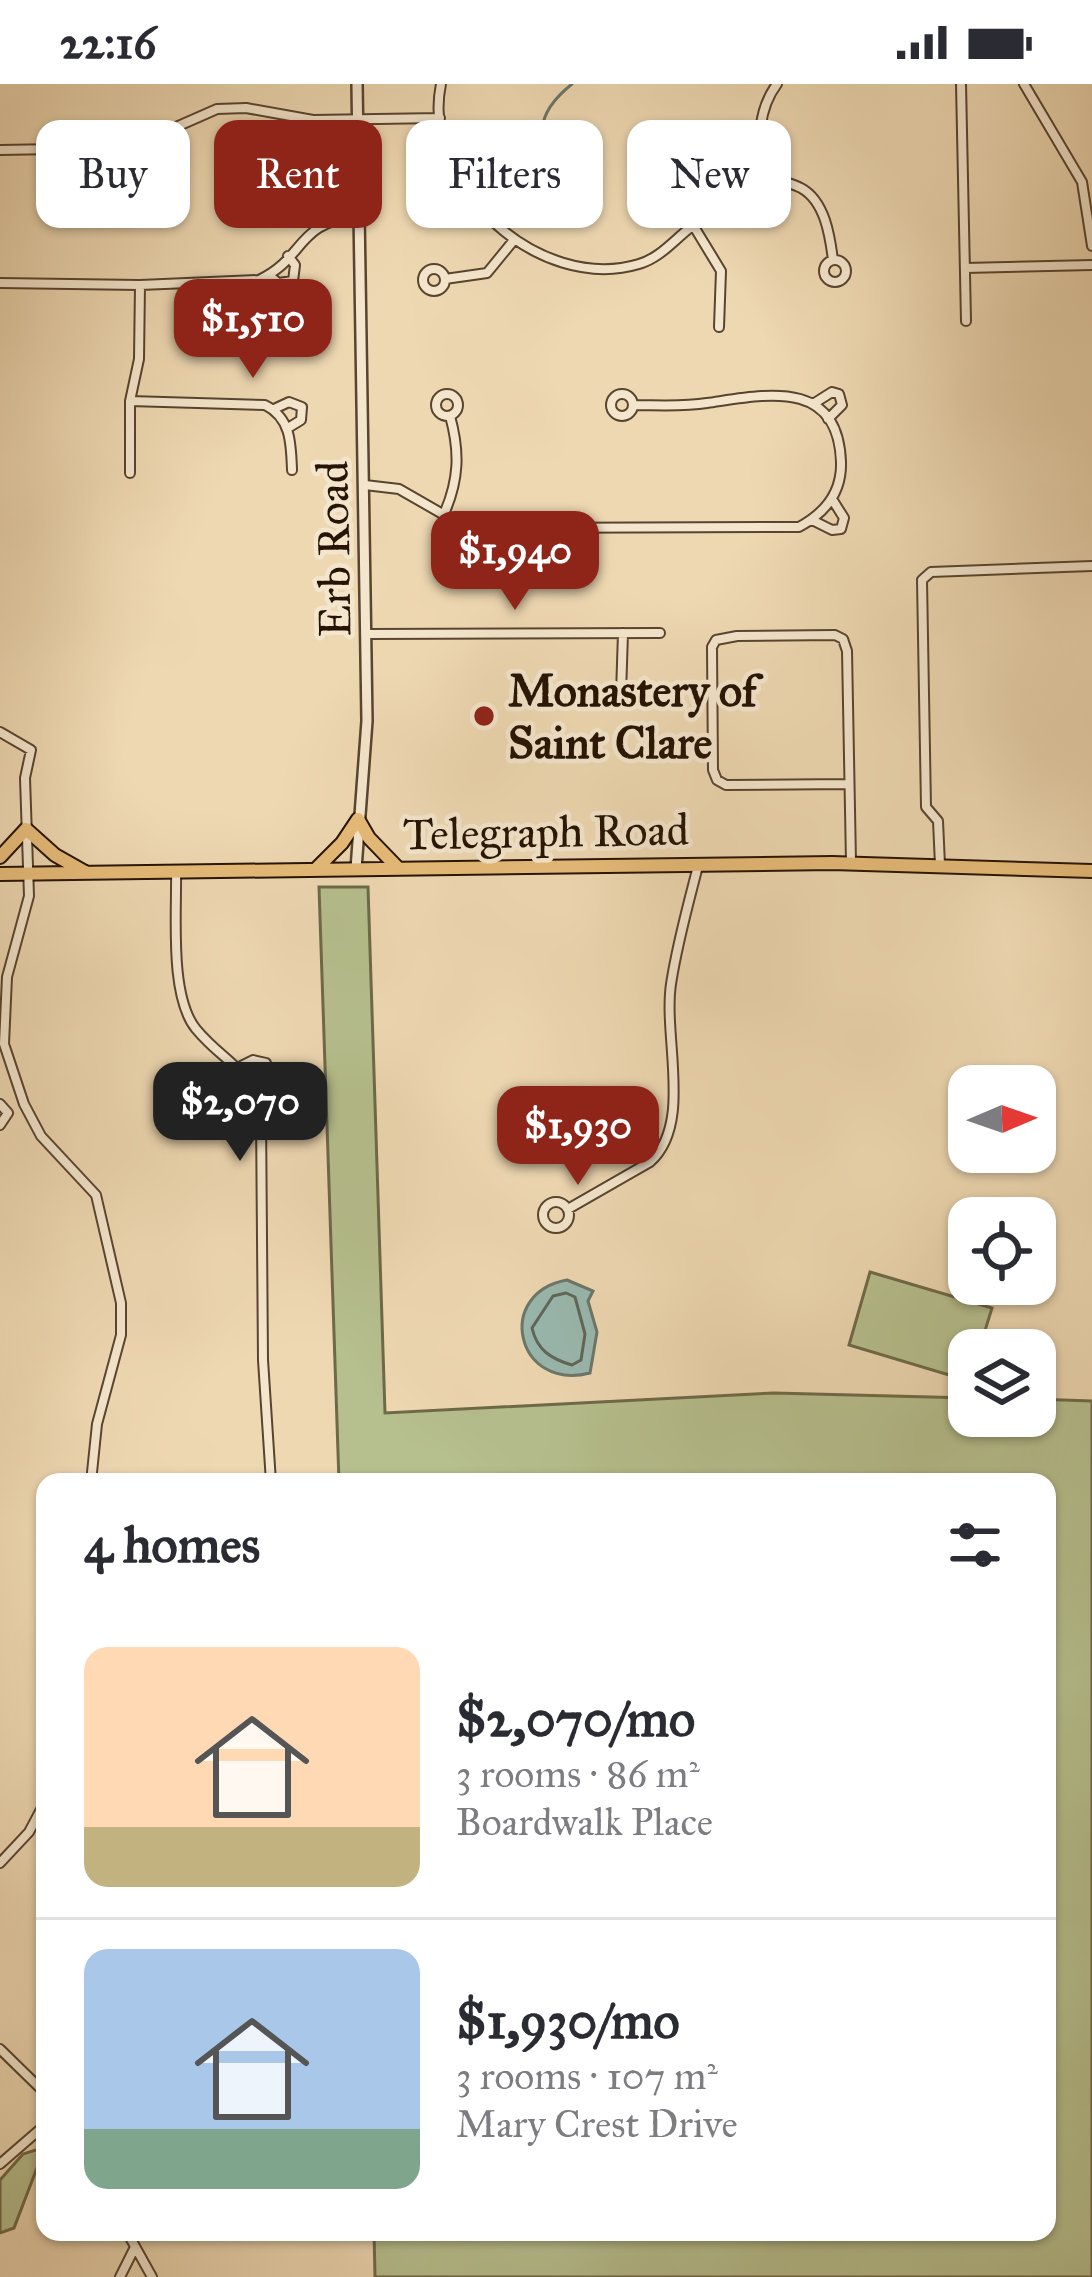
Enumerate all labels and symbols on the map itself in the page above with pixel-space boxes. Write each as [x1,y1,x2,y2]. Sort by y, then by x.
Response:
pin: $1,510 [155,279,351,381]
street label: Erb Road [304,460,363,638]
pin: $1,940 [417,511,613,613]
place label: Monastery of Saint Clare [508,663,764,770]
marker: Monastery of Saint Clare [471,703,497,729]
street label: Telegraph Road [402,801,690,861]
pin: $2,070 [142,1062,338,1164]
north arrow [948,1065,1056,1173]
pin: $1,930 [480,1086,676,1188]

